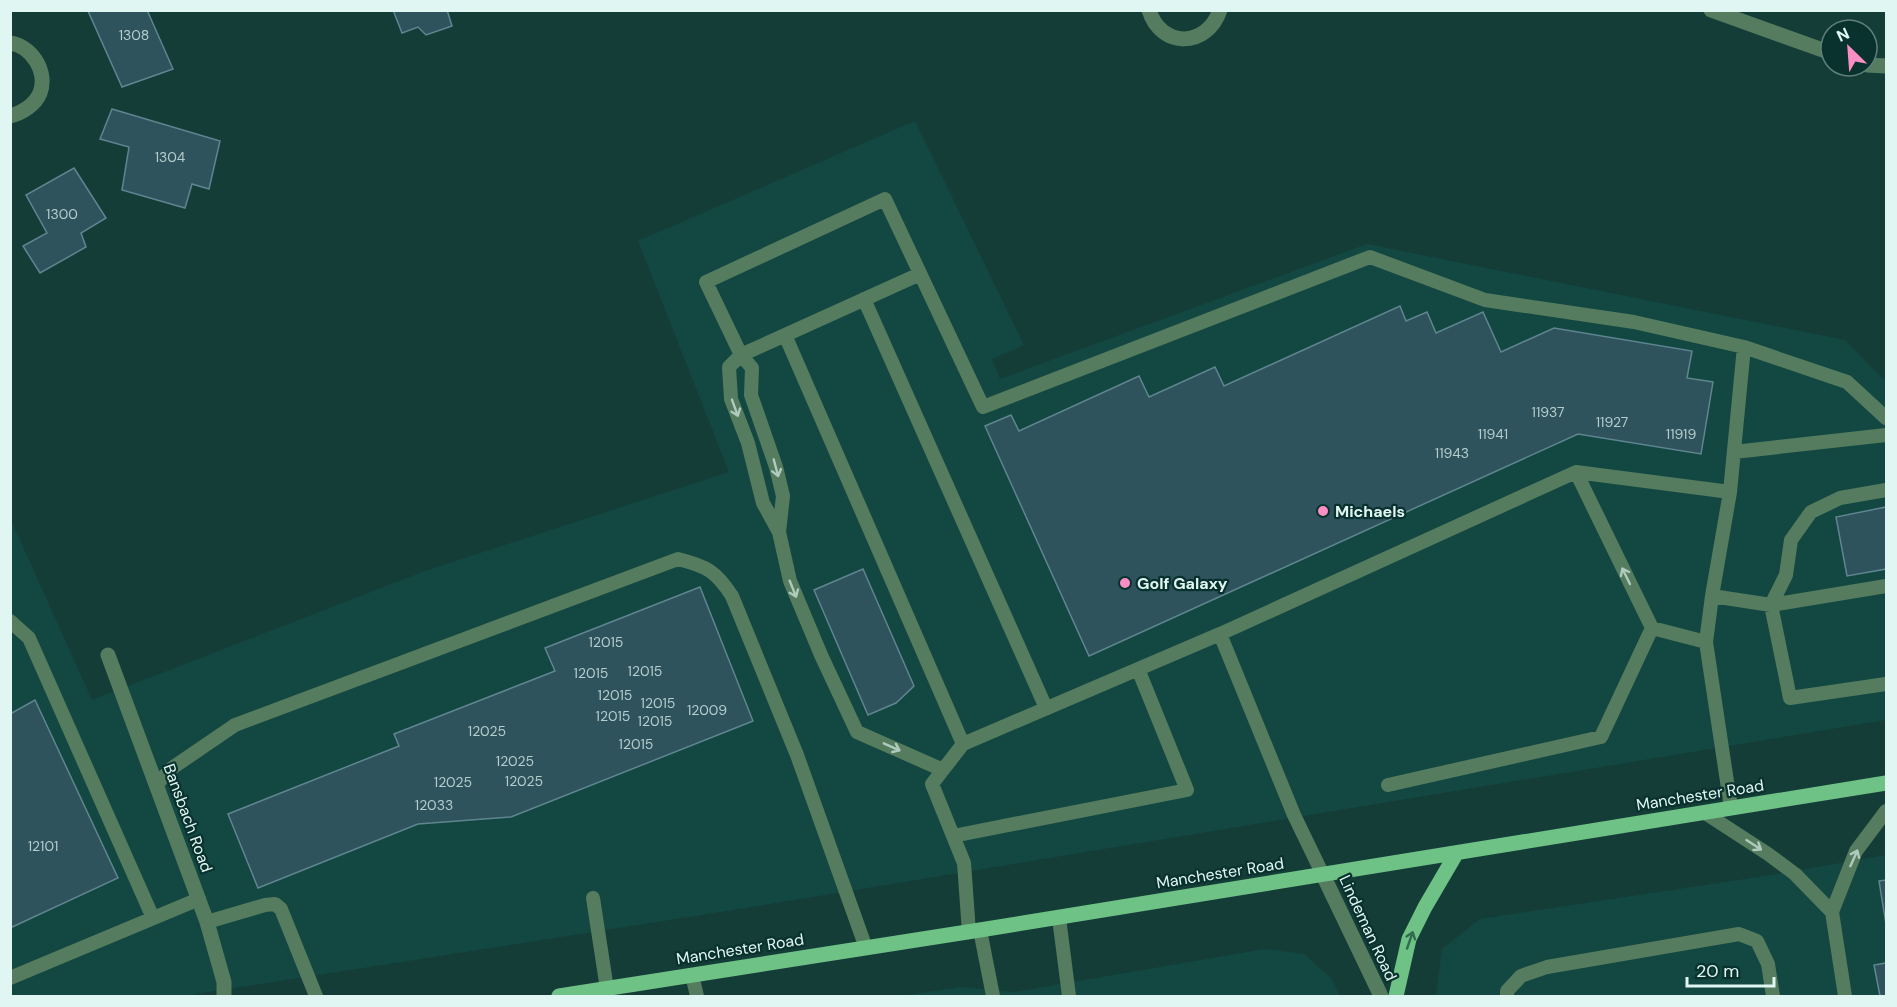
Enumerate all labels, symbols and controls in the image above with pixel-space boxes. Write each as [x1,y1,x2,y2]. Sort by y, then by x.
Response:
north arrow [1819,18,1879,78]
text: N [1833,23,1853,47]
house number: 1308 [119,26,149,44]
house number: 1304 [155,148,186,166]
house number: 1300 [46,205,78,223]
one-way arrow [730,398,741,417]
house number: 11937 [1532,403,1564,421]
house number: 11927 [1596,413,1628,431]
house number: 11941 [1478,425,1508,443]
house number: 11919 [1666,425,1696,443]
house number: 11943 [1435,444,1469,462]
one-way arrow [771,458,782,477]
place label: Michaels [1335,501,1405,522]
marker: Michaels [1316,504,1330,518]
one-way arrow [1620,567,1632,585]
place label: Golf Galaxy [1137,573,1228,594]
marker: Golf Galaxy [1118,576,1132,590]
one-way arrow [788,579,799,597]
house number: 12015 [589,633,623,651]
house number: 12015 [628,662,662,680]
house number: 12015 [574,664,608,682]
house number: 12015 [598,686,632,704]
house number: 12015 [641,694,675,712]
house number: 12009 [687,701,727,719]
house number: 12015 [596,707,630,725]
house number: 12015 [638,712,672,730]
house number: 12025 [468,722,506,740]
house number: 12015 [619,735,653,753]
one-way arrow [882,742,901,753]
house number: 12025 [496,752,534,770]
street label: Bansbach Road [159,761,217,875]
house number: 12025 [505,772,543,790]
house number: 12025 [434,773,472,791]
street label: Manchester Road [1635,775,1765,815]
house number: 12033 [415,796,453,814]
house number: 12101 [28,837,58,855]
one-way arrow [1745,839,1762,851]
one-way arrow [1849,850,1860,868]
street label: Manchester Road [1155,853,1285,893]
street label: Lindeman Road [1334,872,1402,984]
street label: Manchester Road [675,929,805,969]
one-way arrow [1406,931,1417,950]
scale bar [1687,950,1774,988]
text: 20 m [1696,959,1739,983]

